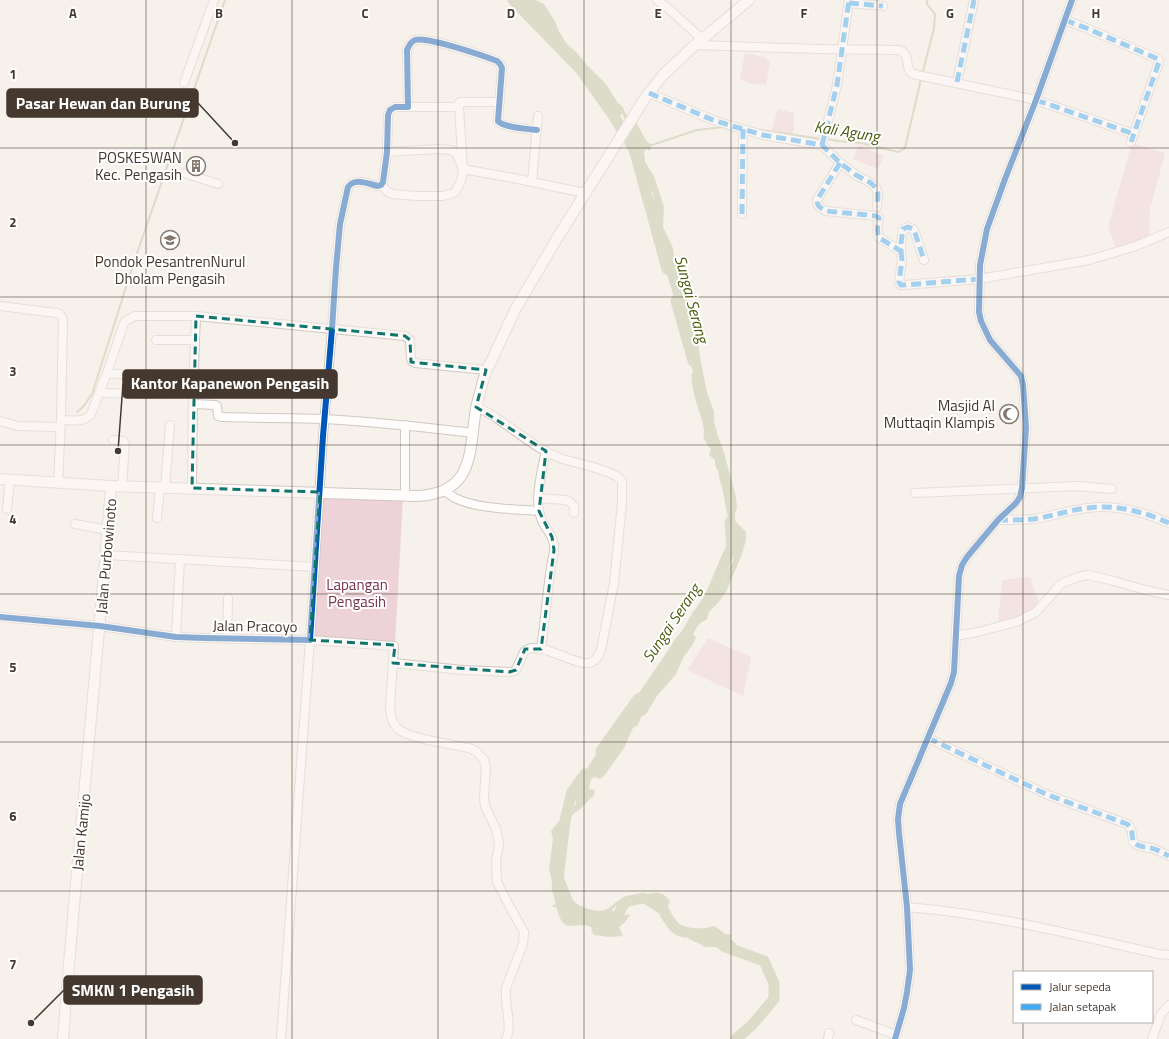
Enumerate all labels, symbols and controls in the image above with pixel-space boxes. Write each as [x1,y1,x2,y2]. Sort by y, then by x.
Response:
text: A [69,3,77,23]
text: B [215,3,223,23]
text: C [361,3,369,23]
text: D [507,3,515,23]
text: E [654,3,662,23]
text: F [801,3,808,23]
text: G [946,3,954,23]
text: H [1092,3,1100,23]
text: 1 [9,64,17,84]
callout: Pasar Hewan dan Burung [7,89,198,117]
text: Pasar Hewan dan Burung [16,91,191,115]
water label: Kali Agung [813,114,884,148]
place label: POSKESWAN Kec. Pengasih [95,146,182,186]
building icon: POSKESWAN Kec. Pengasih [185,155,207,177]
text: 2 [9,212,17,232]
school or university icon: Pondok PesantrenNurul Dholam Pengasih [159,229,181,251]
place label: Pondok PesantrenNurul Dholam Pengasih [95,250,245,290]
water label: Sungai Serang [669,252,716,348]
text: 3 [9,361,17,381]
callout: Kantor Kapanewon Pengasih [123,370,337,398]
text: Kantor Kapanewon Pengasih [131,371,329,395]
place label: Masjid Al Muttaqin Klampis [884,394,995,434]
mosque icon: Masjid Al Muttaqin Klampis [998,403,1020,425]
street label: Jalan Purbowinoto [89,497,123,615]
text: 4 [9,509,17,529]
park label: Lapangan Pengasih [326,573,388,613]
water label: Sungai Serang [636,577,707,667]
street label: Jalan Pracoyo [212,614,298,638]
text: 5 [9,657,17,677]
street label: Jalan Kamijo [66,792,96,872]
text: 6 [9,806,17,826]
text: 7 [9,954,17,974]
legend [1013,971,1153,1023]
callout: SMKN 1 Pengasih [64,976,202,1004]
text: Jalur sepeda [1049,977,1111,996]
text: SMKN 1 Pengasih [72,978,194,1002]
text: Jalan setapak [1049,997,1117,1016]

